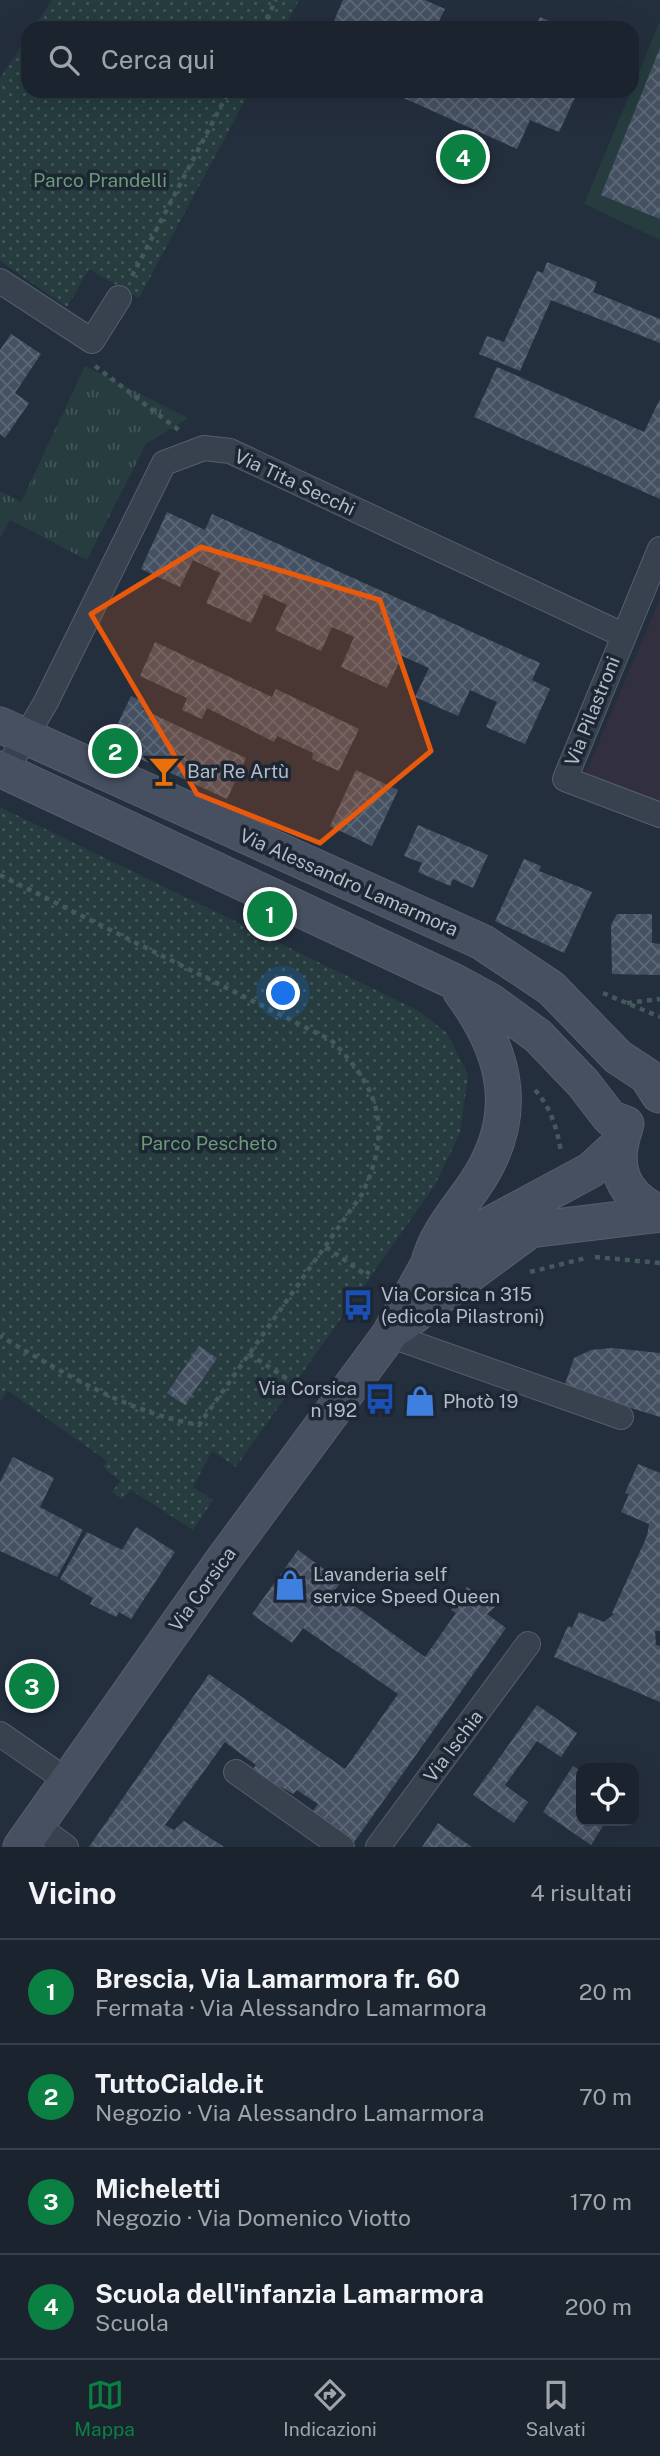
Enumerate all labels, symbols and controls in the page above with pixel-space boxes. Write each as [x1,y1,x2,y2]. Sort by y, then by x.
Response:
search box [21,21,639,98]
icon: search [45,41,83,79]
text: Cerca qui [101,44,215,75]
pin: 4 [440,131,486,183]
park label: Parco Prandelli [33,169,167,191]
street label: Via Tita Secchi [231,444,359,520]
street label: Via Pilastroni [560,653,624,769]
pin: 2 [92,725,138,777]
bar icon: Bar Re Artù [147,754,181,788]
place label: Bar Re Artù [187,760,289,782]
street label: Via Alessandro Lamarmora [236,824,462,940]
pin: 1 [247,888,293,940]
your location [266,976,300,1010]
park label: Parco Pescheto [141,1132,277,1154]
place label: Via Corsica n 315 (edicola Pilastroni) [381,1283,545,1327]
bus stop icon: Via Corsica n 315 (edicola Pilastroni) [341,1288,375,1322]
place label: Via Corsica n 192 [258,1377,357,1421]
bus stop icon: Via Corsica n 192 [363,1382,397,1416]
shop icon: Photò 19 [403,1384,437,1418]
place label: Photò 19 [443,1390,518,1412]
street label: Via Corsica [164,1543,240,1635]
place label: Lavanderia self service Speed Queen [313,1563,500,1607]
shop icon: Lavanderia self service Speed Queen [273,1568,307,1602]
pin: 3 [9,1660,55,1712]
street label: Via Ischia [419,1706,487,1786]
map controls [576,1763,639,1826]
button: locate [576,1763,639,1826]
text: Vicino [28,1875,117,1911]
text: 4 risultati [530,1879,632,1906]
text: Brescia, Via Lamarmora fr. 60 [95,1963,460,1994]
text: 1 [46,1978,56,2005]
text: 20 m [579,1978,632,2005]
text: Fermata · Via Alessandro Lamarmora [95,1994,487,2021]
text: TuttoCialde.it [95,2068,264,2099]
text: 2 [44,2083,58,2110]
text: 70 m [579,2083,632,2110]
text: Negozio · Via Alessandro Lamarmora [95,2099,484,2126]
text: Micheletti [95,2173,220,2204]
text: 3 [43,2188,59,2215]
text: 170 m [570,2188,632,2215]
text: Negozio · Via Domenico Viotto [95,2204,411,2231]
text: Scuola dell'infanzia Lamarmora [95,2278,484,2309]
text: 4 [43,2293,59,2320]
text: 200 m [565,2293,632,2320]
text: Scuola [95,2309,169,2336]
tab: Mappa [74,2376,135,2440]
tab: Indicazioni [283,2376,377,2440]
tab: Salvati [526,2376,586,2440]

